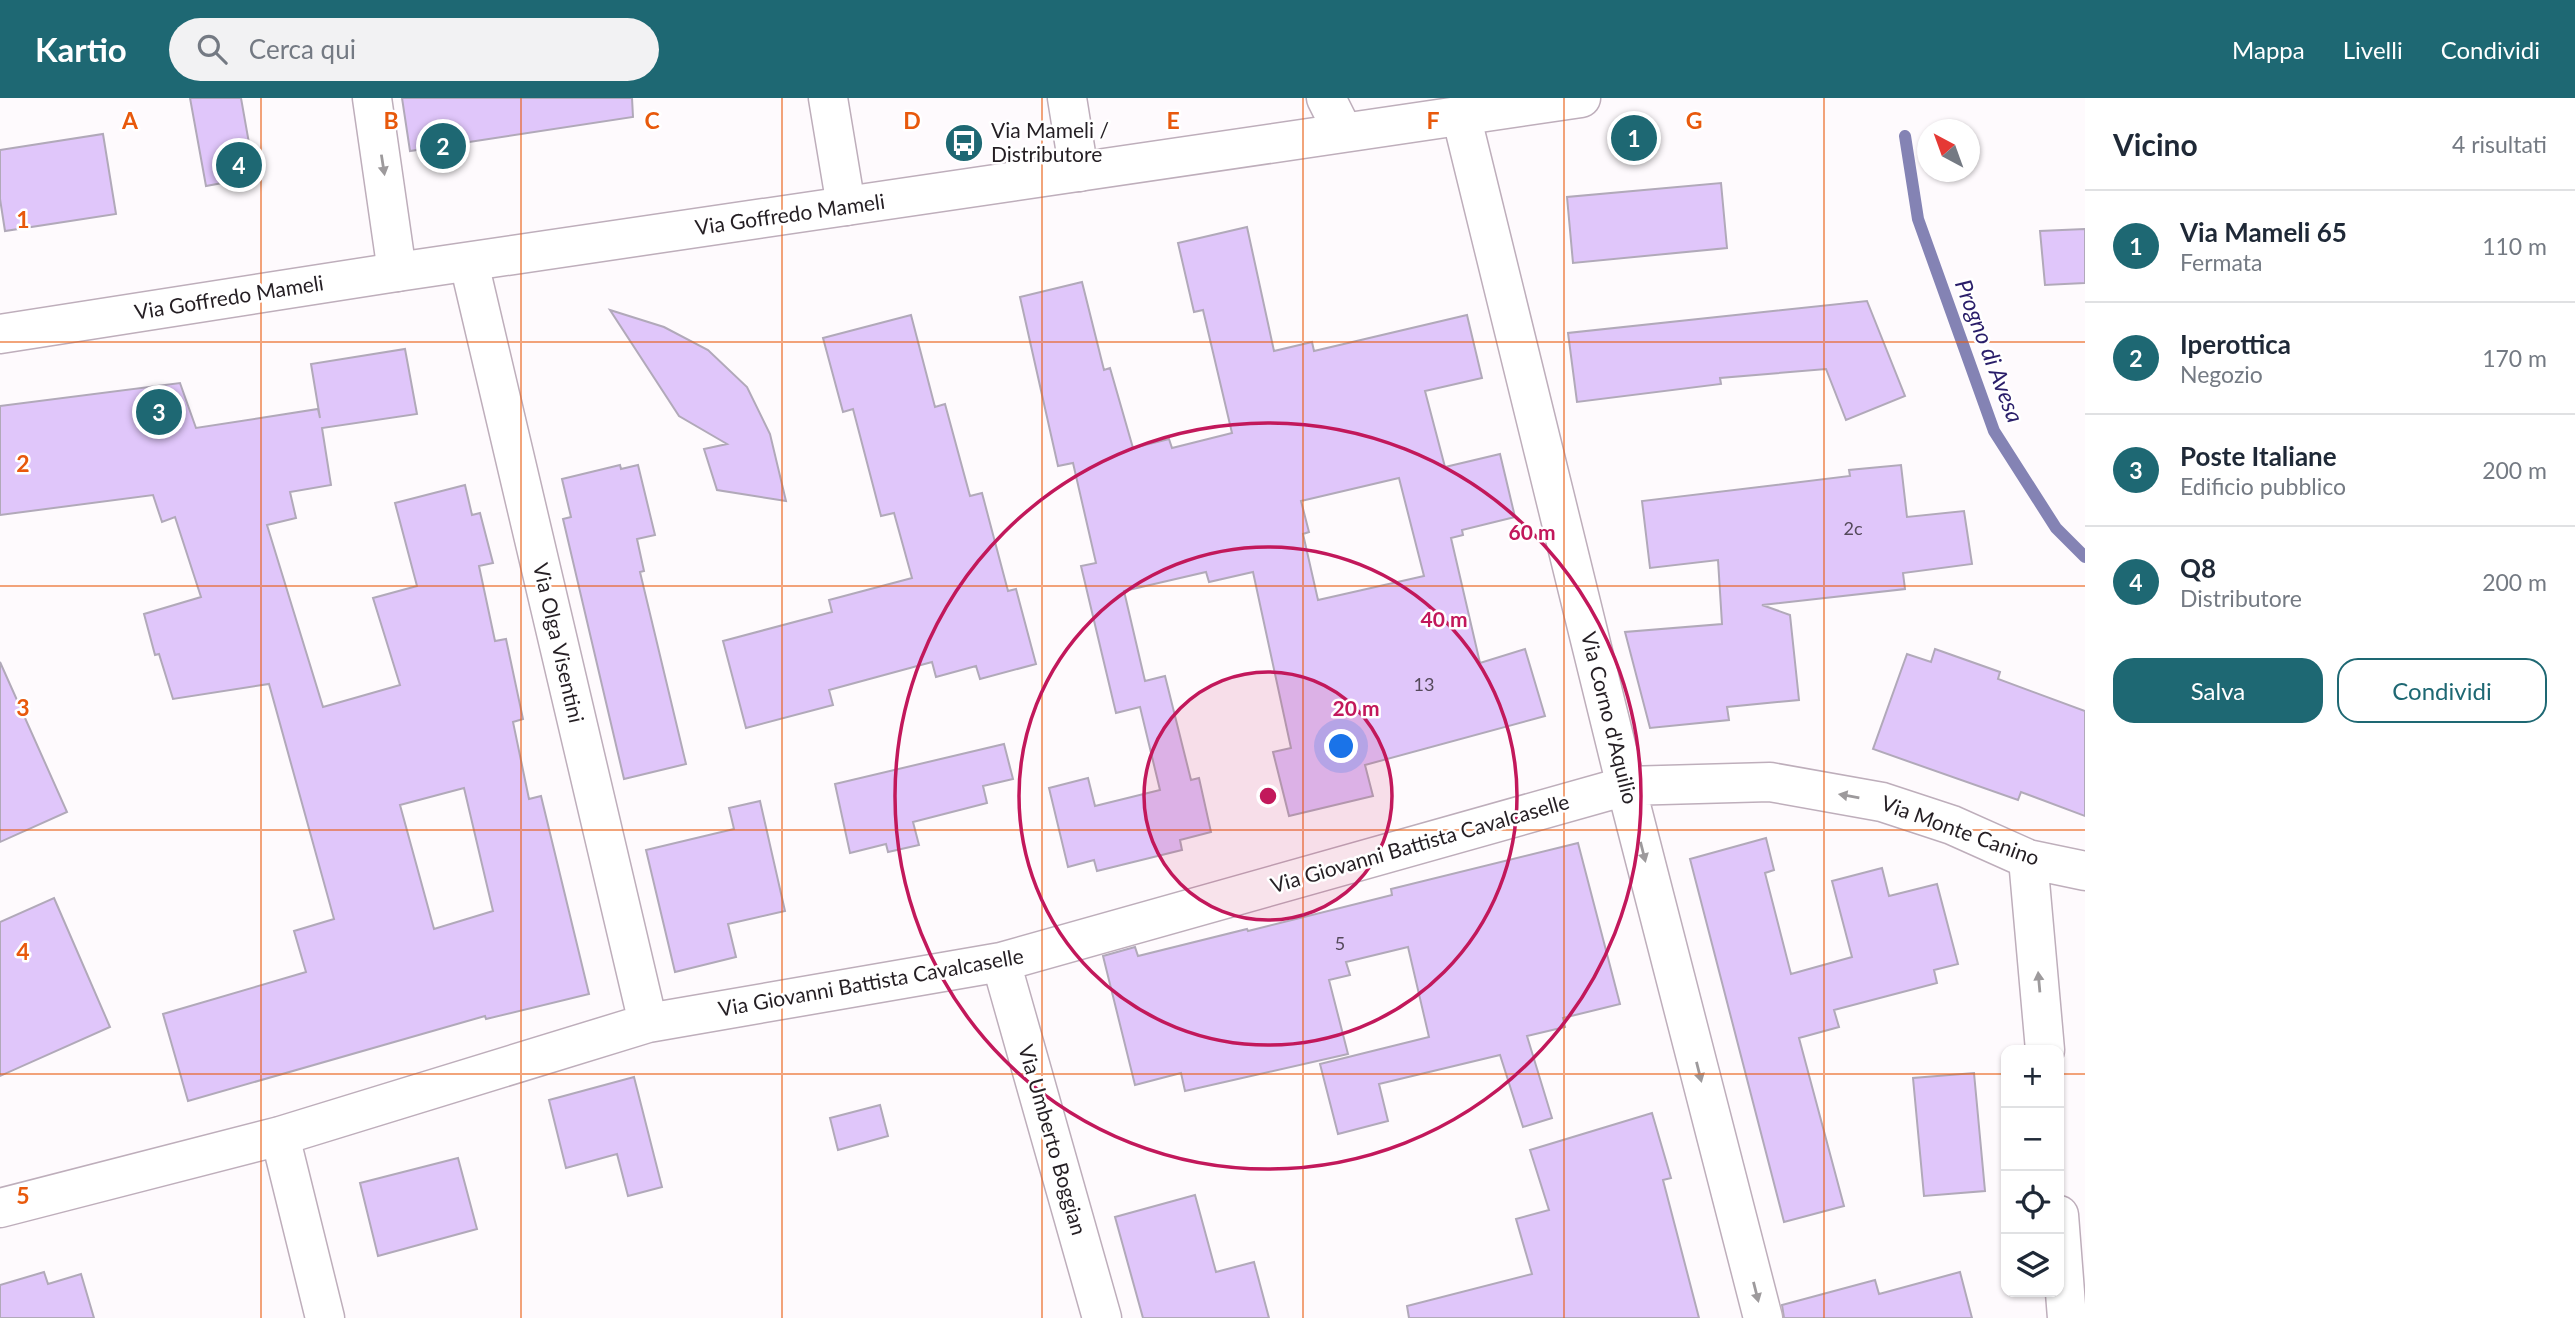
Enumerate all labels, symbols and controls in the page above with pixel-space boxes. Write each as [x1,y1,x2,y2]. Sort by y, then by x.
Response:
search box [169,18,659,81]
text: Kartio [35,29,127,69]
icon: search [193,30,231,68]
text: Cerca qui [249,33,356,65]
text: Mappa [2232,35,2305,64]
text: Livelli [2343,35,2403,64]
text: Condividi [2441,35,2540,64]
text: A [121,106,139,134]
text: B [383,106,399,134]
text: C [644,106,660,134]
text: D [903,106,921,134]
text: E [1166,106,1180,134]
text: F [1426,106,1440,134]
text: G [1686,106,1702,134]
pin: 1 [1611,112,1657,164]
place label: Via Mameli / Distributore [991,117,1109,166]
north arrow [1917,119,1980,182]
pin: 2 [420,120,466,172]
bus stop icon: Via Mameli / Distributore [943,122,985,164]
text: Vicino [2113,126,2198,162]
text: 4 risultati [2452,130,2547,158]
pin: 4 [216,139,262,191]
one-way arrow [378,155,389,177]
street label: Via Goffredo Mameli [693,188,886,239]
text: 1 [16,205,30,233]
text: Via Mameli 65 [2180,216,2347,248]
text: 1 [2129,232,2143,260]
text: 110 m [2482,232,2547,260]
text: Fermata [2180,248,2262,276]
street label: Via Goffredo Mameli [132,269,325,324]
water label: Progno di Avesa [1950,275,2030,426]
text: Iperottica [2180,328,2291,360]
text: 2 [2129,344,2143,372]
text: 170 m [2482,344,2547,372]
text: Negozio [2180,360,2263,388]
pin: 3 [136,386,182,438]
text: Poste Italiane [2180,440,2337,472]
text: 2 [16,449,30,477]
text: 3 [2129,456,2143,484]
text: 200 m [2482,456,2547,484]
text: Edificio pubblico [2180,472,2346,500]
house number: 2c [1843,517,1863,539]
text: 60 m [1508,519,1556,544]
text: Q8 [2180,552,2216,584]
street label: Via Olga Visentini [529,560,590,725]
text: 4 [2129,568,2143,596]
text: 200 m [2482,568,2547,596]
text: Distributore [2180,584,2302,612]
text: 40 m [1420,606,1468,631]
street label: Via Corno d'Aquilio [1577,629,1644,806]
button: Salva [2113,658,2323,723]
button: Condividi [2337,658,2547,723]
house number: 13 [1414,673,1434,695]
text: 3 [16,693,30,721]
text: 20 m [1332,695,1380,720]
your location [1324,729,1358,763]
centre of rings [1256,784,1280,808]
street label: Via Giovanni Battista Cavalcaselle [1267,788,1572,897]
street label: Via Monte Canino [1878,789,2043,870]
one-way arrow [1838,790,1860,801]
one-way arrow [1638,841,1649,863]
house number: 5 [1335,932,1345,954]
text: 4 [16,937,30,965]
street label: Via Giovanni Battista Cavalcaselle [716,942,1025,1021]
one-way arrow [2033,971,2044,993]
street label: Via Umberto Boggian [1014,1041,1093,1238]
map controls [2001,1045,2064,1297]
button: + [2001,1045,2064,1108]
one-way arrow [1694,1061,1705,1083]
button: − [2001,1108,2064,1171]
button: locate [2001,1171,2064,1234]
text: 5 [16,1181,30,1209]
button: layers [2001,1234,2064,1297]
one-way arrow [1751,1282,1762,1304]

